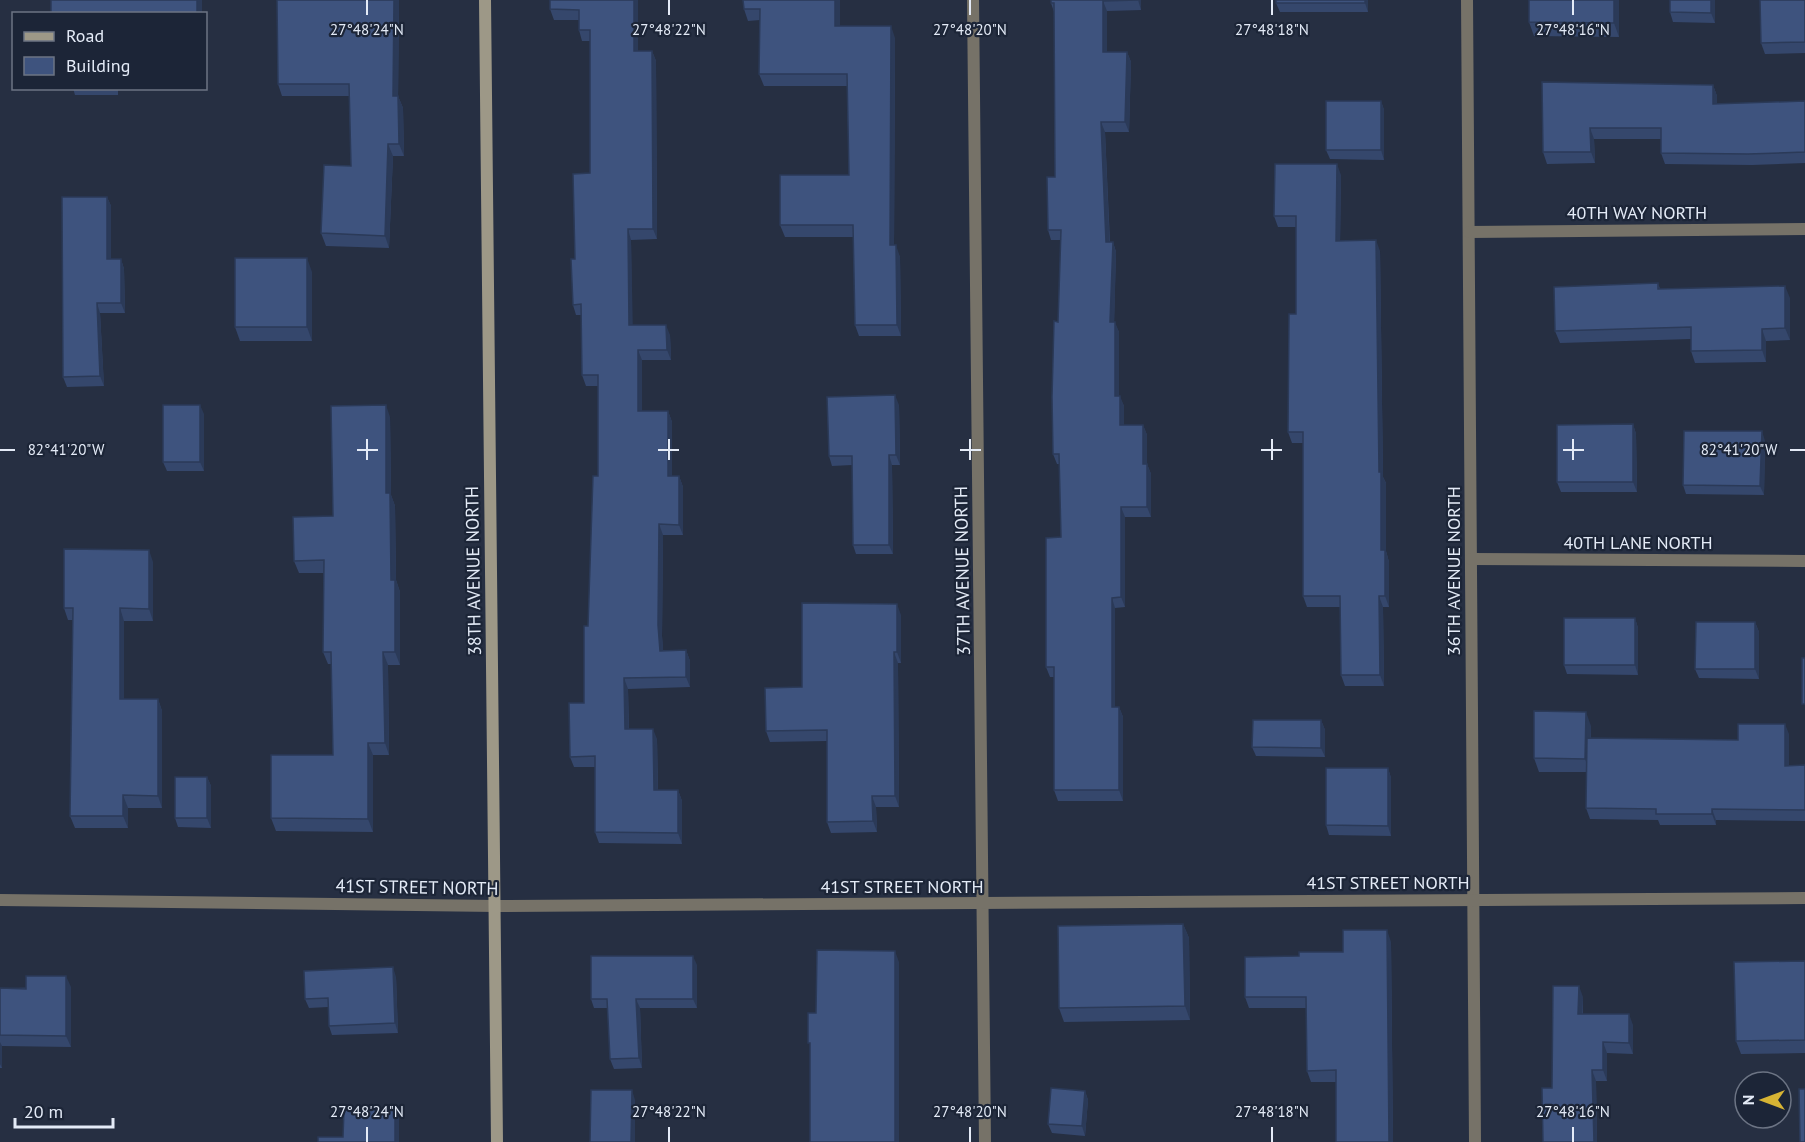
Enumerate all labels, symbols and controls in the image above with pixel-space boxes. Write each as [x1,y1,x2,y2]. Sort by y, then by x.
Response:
legend [12,12,207,90]
text: 27°48'24"N [330,20,404,39]
text: 27°48'22"N [632,20,706,39]
text: 27°48'20"N [933,20,1007,39]
text: 27°48'18"N [1235,20,1309,39]
text: 27°48'16"N [1536,20,1610,39]
text: Road [66,24,104,47]
text: Building [66,54,130,77]
street label: 40TH WAY NORTH [1567,201,1707,224]
text: 82°41'20"W [28,440,105,459]
text: 82°41'20"W [1701,440,1778,459]
street label: 38TH AVENUE NORTH [460,486,486,656]
street label: 37TH AVENUE NORTH [949,486,975,656]
street label: 36TH AVENUE NORTH [1442,486,1465,656]
street label: 40TH LANE NORTH [1563,531,1713,554]
street label: 41ST STREET NORTH [1306,871,1470,894]
street label: 41ST STREET NORTH [335,874,499,900]
street label: 41ST STREET NORTH [820,875,984,898]
north arrow [1733,1070,1793,1130]
scale bar [15,1091,112,1129]
text: N [1738,1095,1758,1105]
text: 20 m [24,1100,63,1123]
text: 27°48'24"N [330,1102,404,1121]
text: 27°48'22"N [632,1102,706,1121]
text: 27°48'20"N [933,1102,1007,1121]
text: 27°48'18"N [1235,1102,1309,1121]
text: 27°48'16"N [1536,1102,1610,1121]

